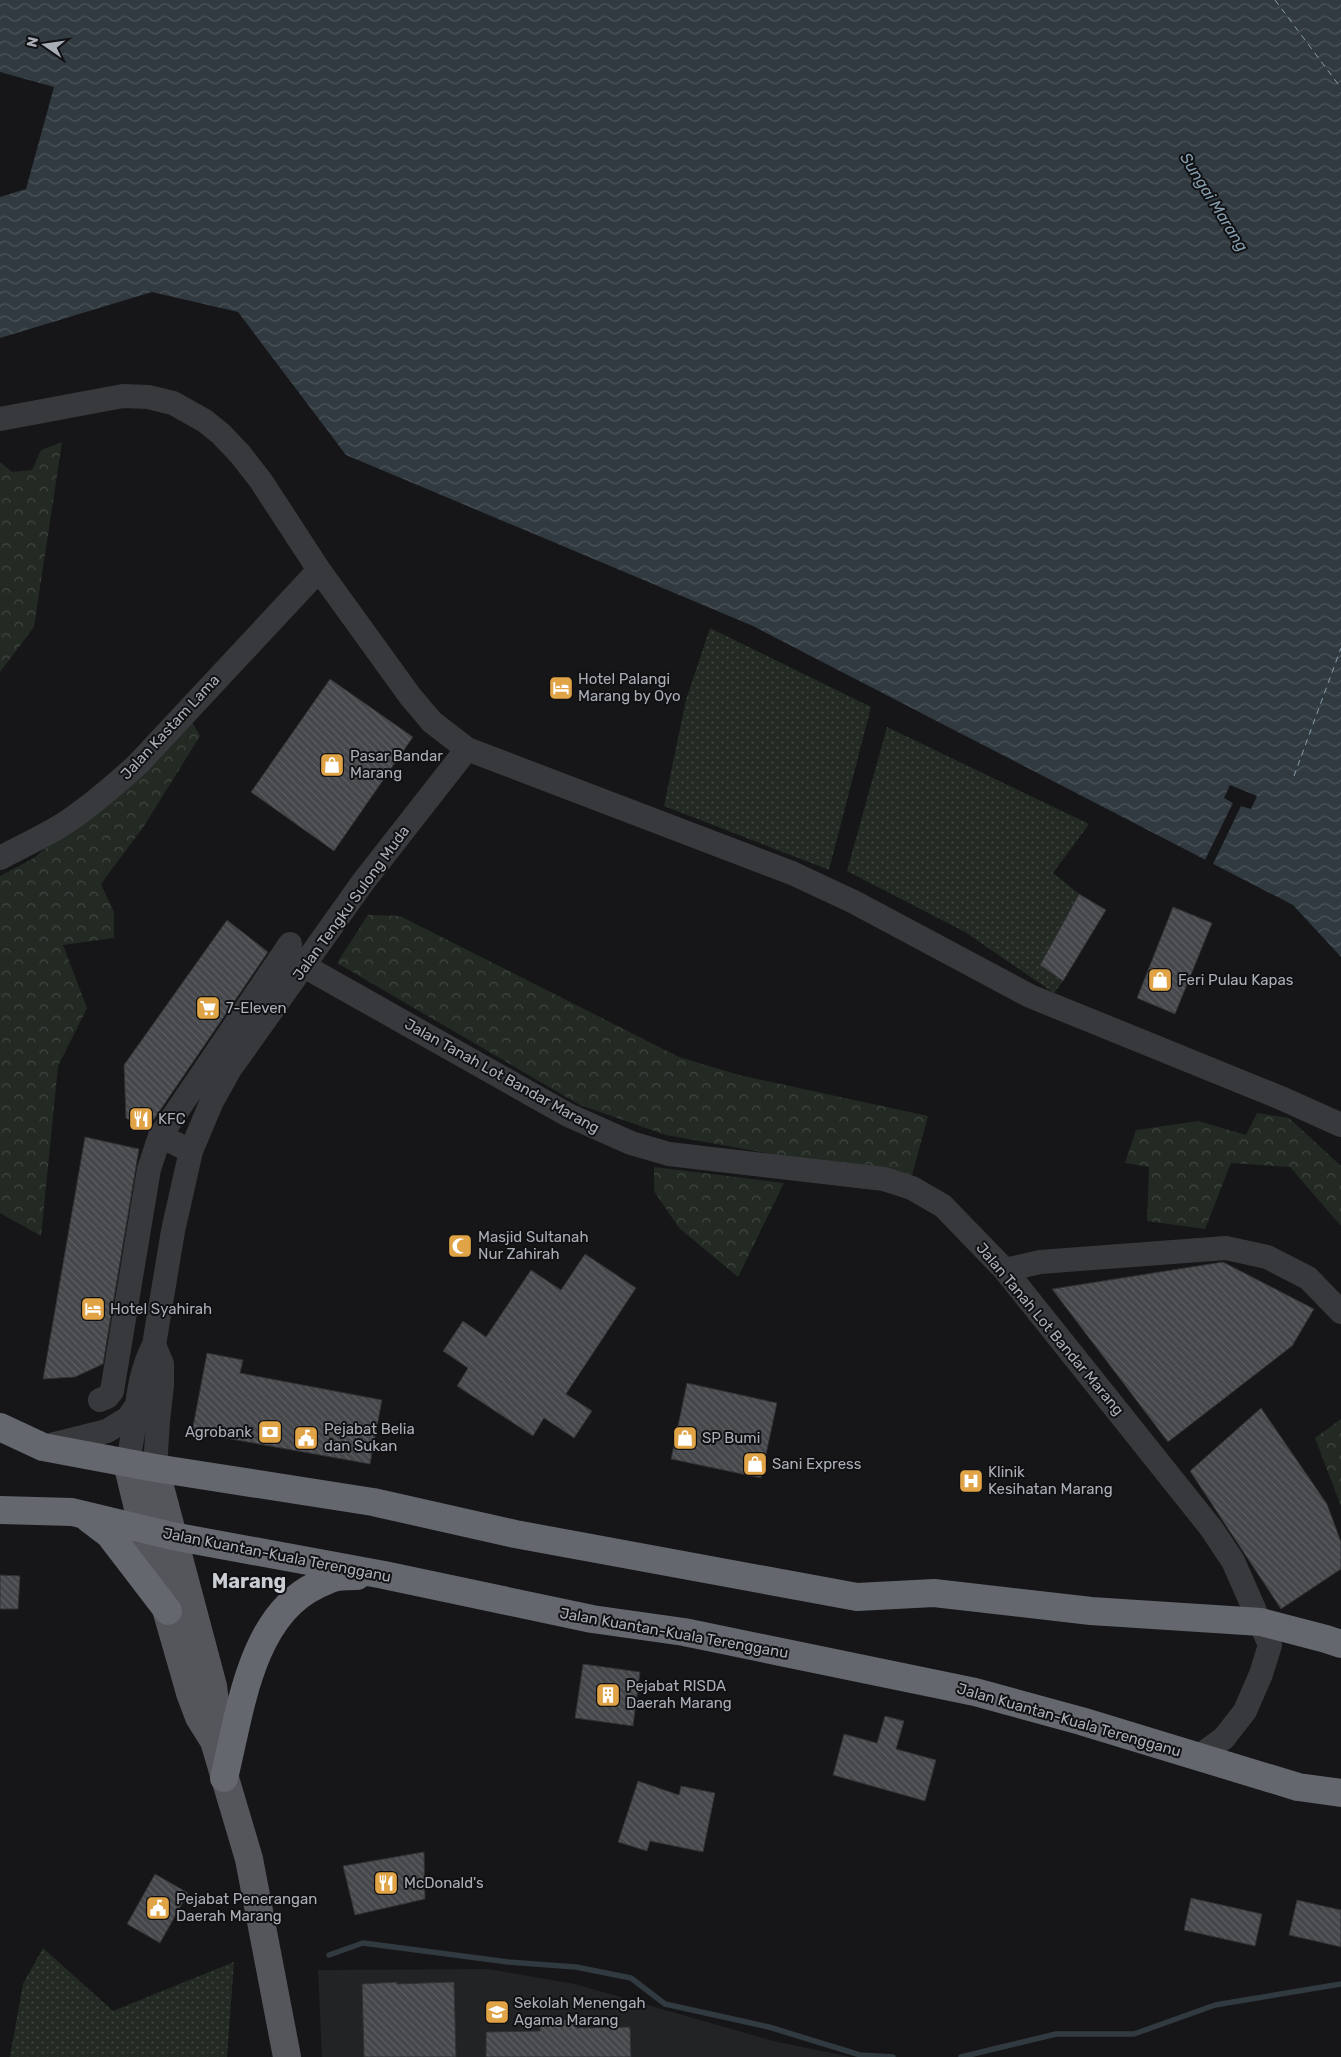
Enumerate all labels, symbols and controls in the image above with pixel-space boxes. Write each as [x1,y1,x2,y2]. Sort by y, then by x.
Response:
north arrow [20,20,70,70]
text: N [23,35,42,49]
water label: Sungai Marang [1176,149,1252,255]
place label: Hotel Palangi Marang by Oyo [578,670,681,705]
street label: Jalan Kastam Lama [117,671,223,783]
hotel icon: Hotel Palangi Marang by Oyo [548,675,574,701]
place label: Pasar Bandar Marang [350,747,443,782]
shop icon: Pasar Bandar Marang [319,752,345,778]
street label: Jalan Tengku Sulong Muda [289,822,413,984]
shop icon: Feri Pulau Kapas [1147,967,1173,993]
place label: Feri Pulau Kapas [1178,971,1294,989]
supermarket icon: 7-Eleven [195,995,221,1021]
place label: 7-Eleven [226,999,287,1017]
street label: Jalan Tanah Lot Bandar Marang [401,1015,603,1137]
restaurant icon: KFC [128,1106,154,1132]
place label: KFC [158,1110,186,1128]
place label: Masjid Sultanah Nur Zahirah [478,1228,589,1263]
mosque icon: Masjid Sultanah Nur Zahirah [447,1233,473,1259]
street label: Jalan Tanah Lot Bandar Marang [972,1239,1128,1419]
hotel icon: Hotel Syahirah [80,1296,106,1322]
place label: Hotel Syahirah [110,1300,212,1318]
bank icon: Agrobank [257,1419,283,1445]
place label: Pejabat Belia dan Sukan [324,1420,415,1455]
place label: Agrobank [185,1423,252,1441]
public building icon: Pejabat Belia dan Sukan [293,1425,319,1451]
shop icon: SP Bumi [672,1425,698,1451]
place label: SP Bumi [702,1429,760,1447]
shop icon: Sani Express [742,1451,768,1477]
place label: Sani Express [772,1455,862,1473]
place label: Klinik Kesihatan Marang [988,1463,1113,1498]
hospital icon: Klinik Kesihatan Marang [958,1468,984,1494]
street label: Jalan Kuantan-Kuala Terengganu [161,1524,393,1586]
district label: Marang [212,1569,286,1593]
street label: Jalan Kuantan-Kuala Terengganu [558,1604,790,1662]
place label: Pejabat RISDA Daerah Marang [626,1677,732,1712]
street label: Jalan Kuantan-Kuala Terengganu [955,1679,1183,1761]
building icon: Pejabat RISDA Daerah Marang [595,1682,621,1708]
restaurant icon: McDonald's [373,1870,399,1896]
place label: McDonald's [404,1874,484,1892]
place label: Pejabat Penerangan Daerah Marang [176,1890,317,1925]
public building icon: Pejabat Penerangan Daerah Marang [145,1895,171,1921]
place label: Sekolah Menengah Agama Marang [514,1994,646,2029]
school or university icon: Sekolah Menengah Agama Marang [484,1999,510,2025]

